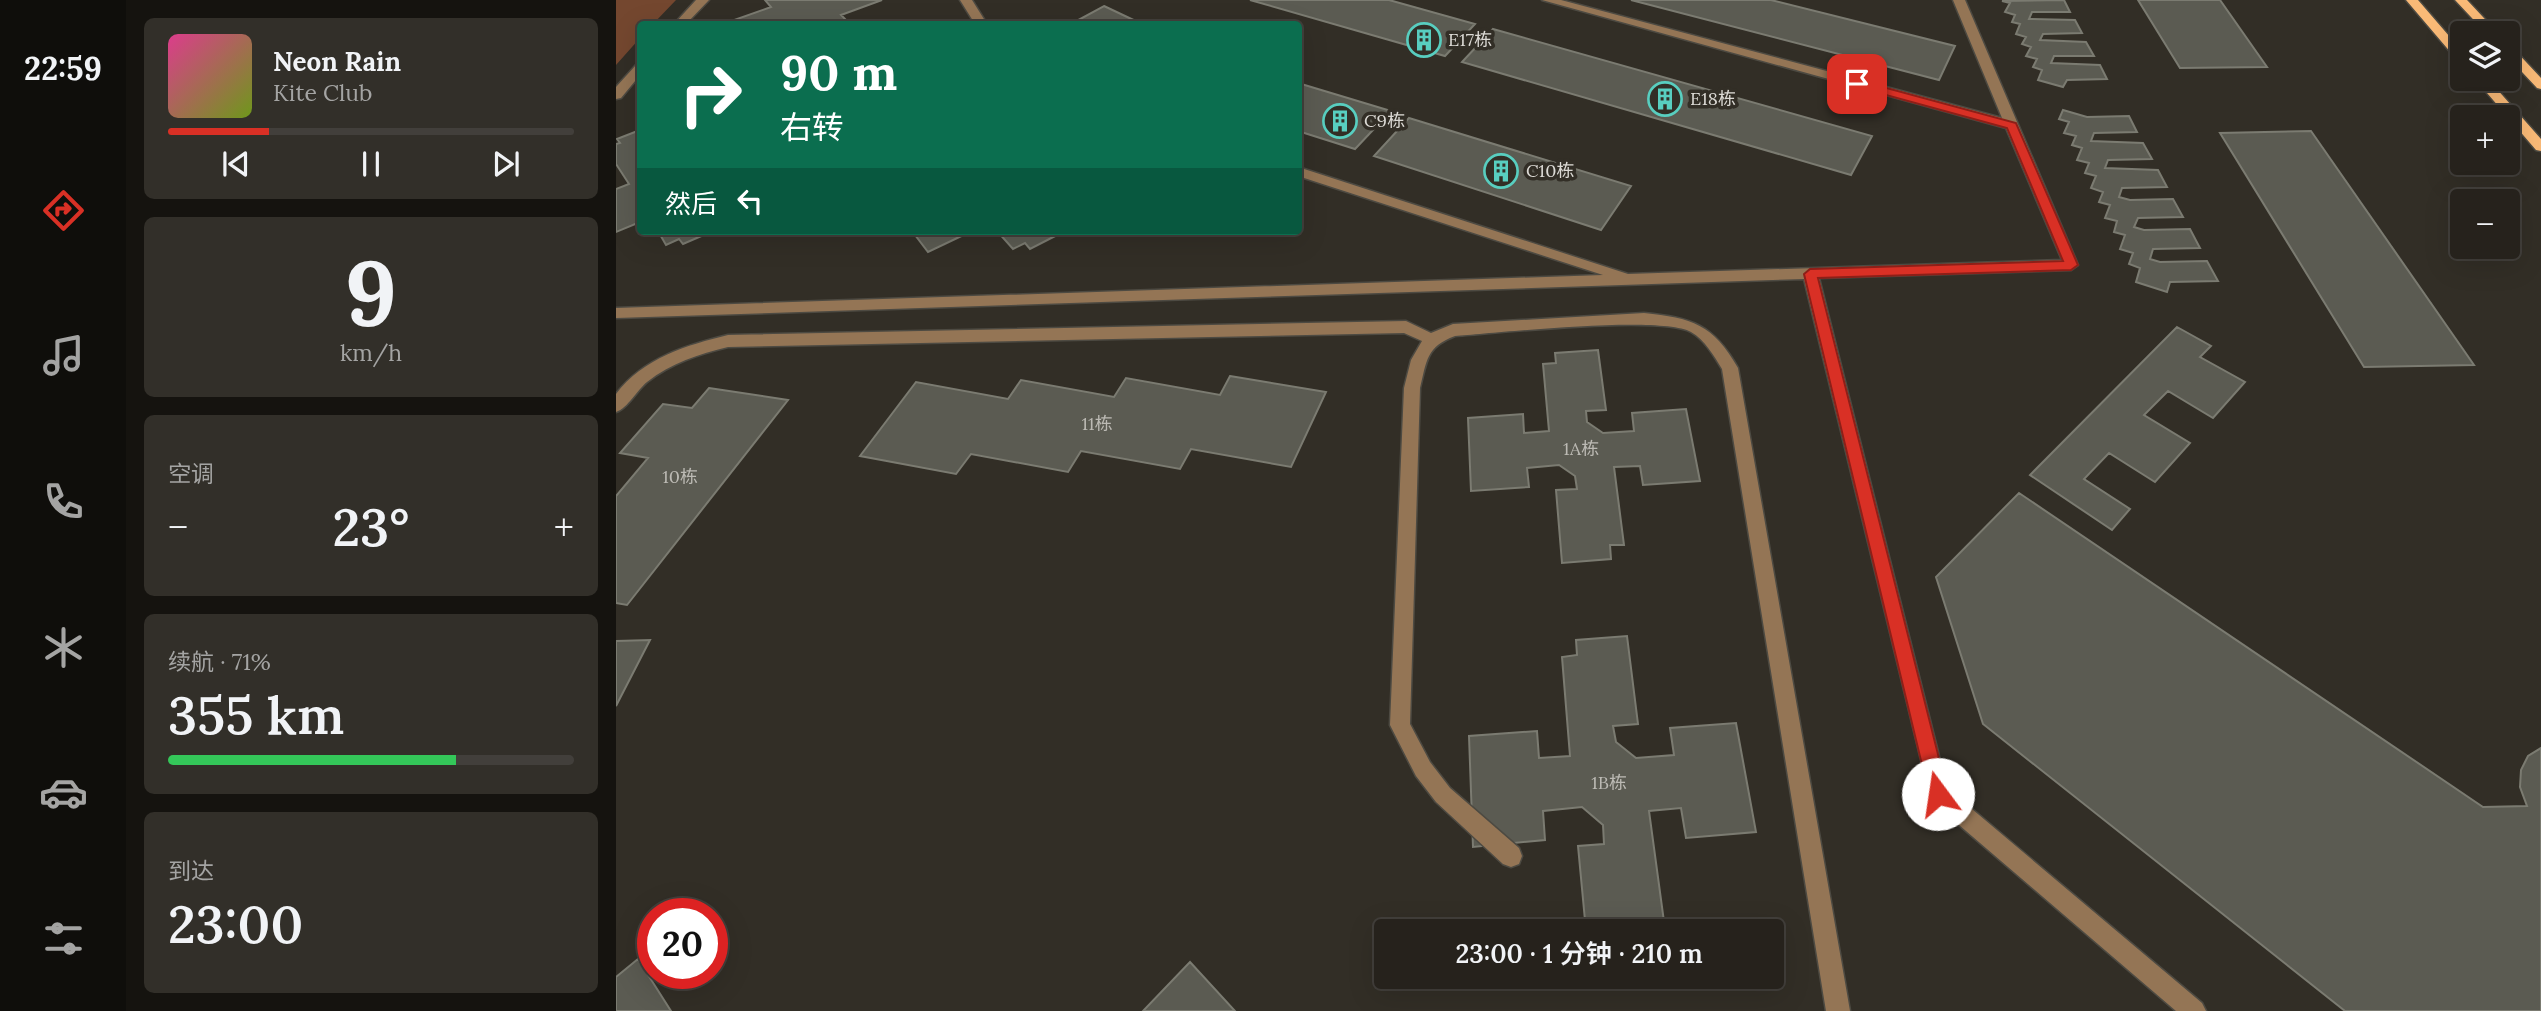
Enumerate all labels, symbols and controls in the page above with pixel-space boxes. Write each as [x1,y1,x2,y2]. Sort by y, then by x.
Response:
building icon: E17栋 [1405,21,1443,59]
map controls [2450,21,2520,259]
button: layers [2450,21,2520,91]
place label: E17栋 [1448,28,1492,51]
text: 90 m [780,41,897,103]
text: Neon Rain [273,45,401,78]
text: 22:59 [24,48,102,89]
icon: right [665,49,756,140]
pin [1827,54,1887,114]
icon: arrive [1838,65,1876,103]
text: Kite Club [273,78,372,107]
building icon: E18栋 [1646,80,1684,118]
place label: E18栋 [1690,87,1736,110]
building icon: C9栋 [1321,102,1359,140]
button: + [2450,105,2520,175]
text: 右转 [780,107,844,148]
place label: C9栋 [1364,109,1405,132]
icon: previous [217,145,255,183]
icon: pause [352,145,390,183]
icon: next [487,145,525,183]
building icon: C10栋 [1482,152,1520,190]
place label: C10栋 [1526,159,1574,182]
icon: left [731,182,769,220]
icon: directions [39,186,88,235]
text: 然后 [665,187,717,220]
button: − [2450,189,2520,259]
text: 9 [345,234,397,351]
icon: music [39,331,88,380]
text: km/h [340,338,402,367]
house number: 11栋 [1081,412,1113,435]
house number: 1A栋 [1563,437,1599,460]
text: 空调 [168,459,214,488]
house number: 10栋 [662,465,698,488]
icon: phone [39,477,88,526]
text: 23° [333,494,409,560]
text: − [168,503,188,551]
text: + [554,503,574,551]
icon: climate [39,623,88,672]
text: 续航 · 71% [168,647,271,676]
text: 355 km [168,682,344,748]
position arrow [1901,757,1975,831]
icon: car [39,768,88,817]
house number: 1B栋 [1591,771,1627,794]
text: 到达 [168,856,214,885]
text: 23:00 [168,891,303,957]
speed limit sign: 20 [637,898,728,989]
icon: filters [39,914,88,963]
text: 23:00 · 1 分钟 · 210 m [1455,937,1703,970]

